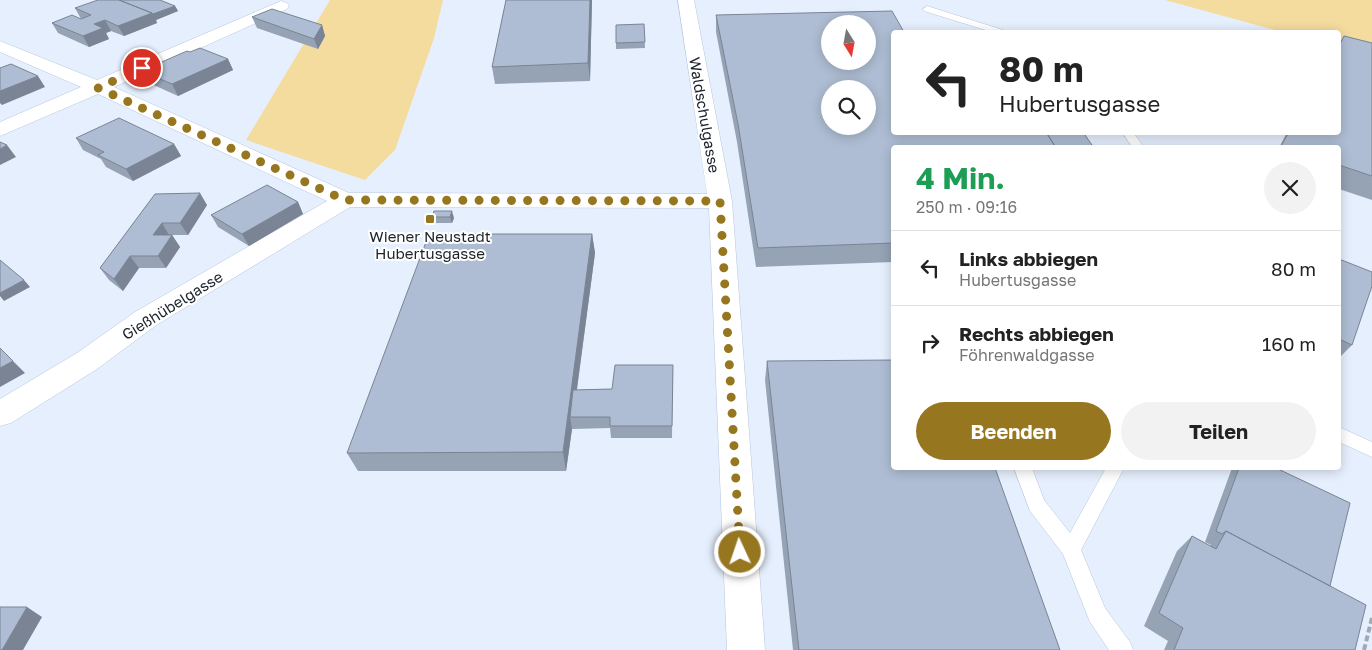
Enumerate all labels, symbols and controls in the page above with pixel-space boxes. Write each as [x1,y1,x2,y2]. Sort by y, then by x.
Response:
north arrow [821,15,876,70]
map controls [821,15,876,135]
pin [121,47,163,89]
text: 80 m [999,48,1084,90]
icon: left [916,50,981,115]
icon: arrive [128,54,156,82]
street label: Waldschulgasse [686,56,724,175]
button: search [821,80,876,135]
text: Hubertusgasse [999,90,1160,117]
text: 4 Min. [916,160,1005,196]
button: close [1264,162,1316,214]
text: 250 m · 09:16 [916,197,1017,217]
marker: Wiener Neustadt Hubertusgasse [424,213,436,225]
place label: Wiener Neustadt Hubertusgasse [369,227,491,262]
text: Links abbiegen [959,247,1098,270]
icon: left [916,254,944,282]
text: 80 m [1271,257,1316,280]
street label: Gießhübelgasse [118,267,226,343]
text: Hubertusgasse [959,270,1076,290]
text: Rechts abbiegen [959,322,1114,345]
icon: right [916,329,944,357]
text: 160 m [1262,332,1316,355]
text: Föhrenwaldgasse [959,345,1094,365]
button: Beenden [916,402,1111,460]
button: Teilen [1121,402,1316,460]
position arrow [713,525,765,577]

